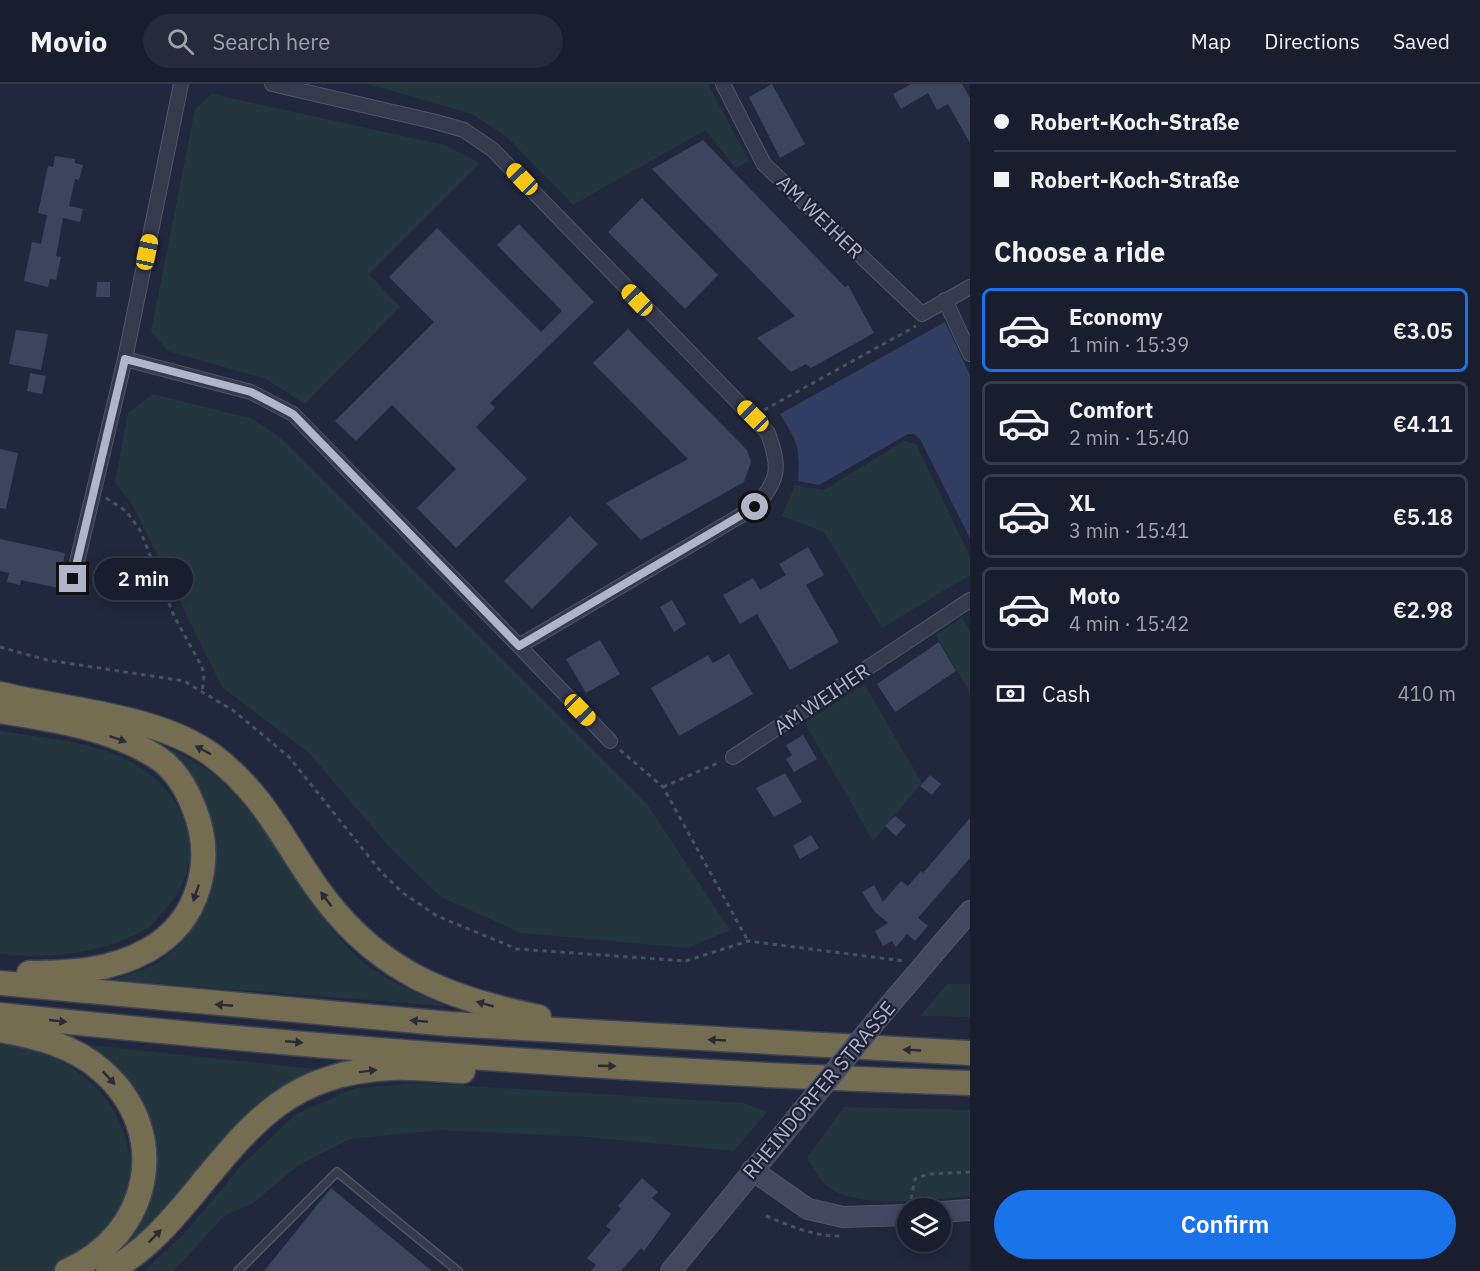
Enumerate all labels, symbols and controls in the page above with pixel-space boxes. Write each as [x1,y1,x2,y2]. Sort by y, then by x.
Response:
search box [143,14,563,68]
text: Movio [30,23,107,60]
icon: search [164,25,197,58]
text: Search here [212,27,330,56]
text: Map [1191,27,1231,55]
text: Directions [1264,27,1360,55]
text: Saved [1393,27,1450,55]
text: Robert-Koch-Straße [1030,107,1240,136]
car [503,160,541,198]
text: Robert-Koch-Straße [1030,165,1240,194]
street label: AM WEIHER [771,169,869,265]
car [134,233,160,271]
text: Choose a ride [994,234,1165,269]
car [618,281,656,319]
text: Economy [1069,302,1163,331]
icon: car [997,303,1051,357]
text: €3.05 [1393,316,1453,345]
text: 1 min · 15:39 [1069,331,1189,358]
text: Comfort [1069,395,1153,424]
icon: car [997,396,1051,450]
car [734,397,772,435]
text: €4.11 [1393,409,1453,438]
text: 2 min · 15:40 [1069,424,1189,451]
text: XL [1069,488,1095,517]
icon: car [997,489,1051,543]
route start [741,493,768,520]
text: €5.18 [1393,502,1453,531]
text: 3 min · 15:41 [1069,517,1189,544]
callout: 2 min [94,558,193,600]
route end [59,565,86,592]
text: 2 min [118,565,169,592]
text: Moto [1069,581,1120,610]
icon: car [997,582,1051,636]
text: €2.98 [1393,595,1453,624]
text: 4 min · 15:42 [1069,610,1189,637]
street label: AM WEIHER [769,657,875,740]
icon: cash [994,677,1027,710]
text: Cash [1042,679,1091,708]
text: 410 m [1398,680,1456,707]
car [561,691,599,729]
one-way arrow [109,735,127,745]
one-way arrow [194,745,211,755]
one-way arrow [191,884,201,902]
one-way arrow [320,891,332,906]
street label: RHEINDORFER STRASSE [736,995,901,1184]
one-way arrow [475,999,493,1008]
one-way arrow [215,1000,234,1010]
one-way arrow [49,1016,68,1026]
one-way arrow [409,1016,428,1026]
one-way arrow [707,1036,726,1045]
one-way arrow [285,1037,304,1047]
one-way arrow [902,1046,921,1055]
one-way arrow [598,1061,617,1070]
one-way arrow [359,1066,378,1075]
one-way arrow [102,1070,115,1085]
button: Confirm [994,1190,1456,1259]
map controls [897,1198,951,1252]
button: layers [897,1198,951,1252]
one-way arrow [147,1229,161,1243]

